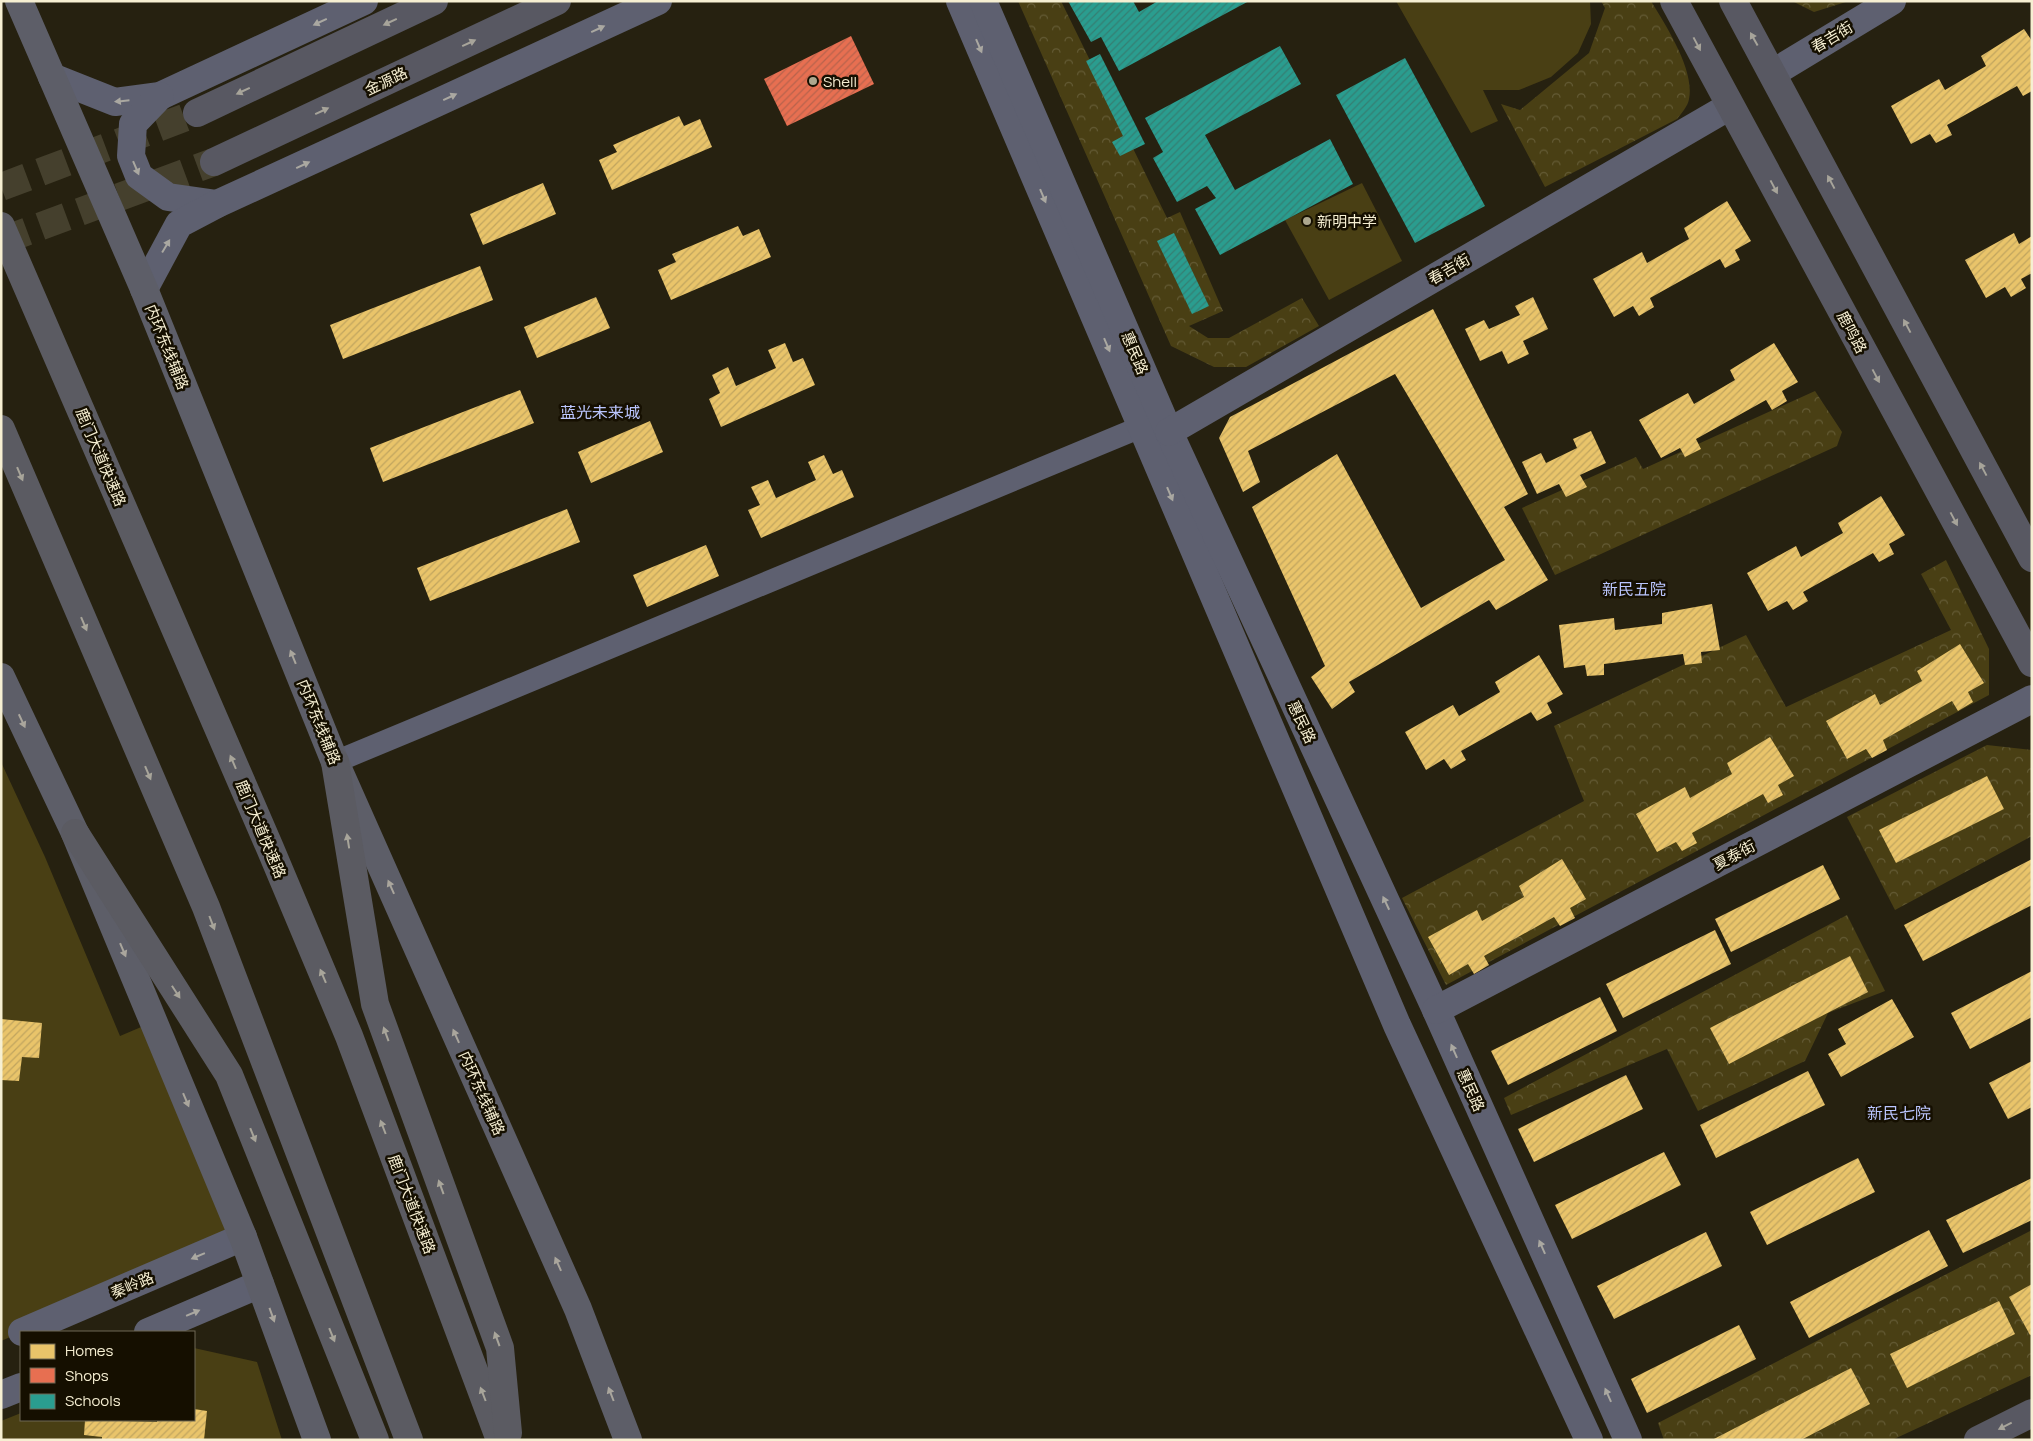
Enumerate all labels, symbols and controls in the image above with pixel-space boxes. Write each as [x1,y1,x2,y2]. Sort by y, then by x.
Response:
street label: 春吉街 [1807,16,1857,58]
one-way arrow [313,18,327,26]
one-way arrow [383,18,397,26]
one-way arrow [591,25,605,33]
one-way arrow [1749,33,1758,46]
one-way arrow [1693,37,1701,51]
one-way arrow [462,38,476,46]
one-way arrow [975,39,983,54]
street label: 金源路 [361,62,411,100]
place label: Shell [823,71,857,92]
marker: Shell [807,75,819,87]
one-way arrow [236,88,250,96]
one-way arrow [443,93,457,101]
one-way arrow [113,97,129,105]
one-way arrow [315,107,329,115]
one-way arrow [132,161,140,175]
one-way arrow [295,161,310,169]
one-way arrow [1827,175,1835,190]
one-way arrow [1770,180,1778,195]
one-way arrow [1039,188,1047,203]
place label: 新明中学 [1317,211,1377,232]
marker: 新明中学 [1301,215,1313,227]
one-way arrow [161,239,170,252]
street label: 春吉街 [1424,249,1474,289]
street label: 内环东线辅路 [140,301,194,393]
street label: 鹿鸣路 [1832,307,1872,357]
one-way arrow [1903,319,1911,333]
street label: 惠民路 [1117,328,1153,378]
one-way arrow [1103,338,1111,352]
one-way arrow [1872,369,1880,384]
district label: 蓝光未来城 [560,401,640,423]
street label: 鹿门大道快速路 [71,405,131,509]
one-way arrow [1979,462,1987,477]
one-way arrow [17,467,25,481]
one-way arrow [1167,487,1175,501]
one-way arrow [1949,512,1958,526]
district label: 新民五院 [1602,578,1666,600]
one-way arrow [81,617,89,631]
one-way arrow [288,650,296,664]
street label: 内环东线辅路 [292,676,346,768]
street label: 惠民路 [1283,697,1321,747]
one-way arrow [18,714,26,728]
one-way arrow [228,755,236,769]
one-way arrow [145,766,153,780]
street label: 鹿门大道快速路 [231,777,291,881]
one-way arrow [344,832,352,848]
street label: 夏泰街 [1709,835,1759,875]
one-way arrow [386,880,394,894]
one-way arrow [1382,896,1390,910]
one-way arrow [208,916,216,931]
one-way arrow [120,942,127,957]
one-way arrow [319,969,327,983]
one-way arrow [171,986,181,999]
one-way arrow [382,1026,390,1041]
one-way arrow [452,1029,460,1043]
one-way arrow [1449,1044,1457,1058]
street label: 内环东线辅路 [454,1048,510,1138]
street label: 惠民路 [1452,1065,1490,1115]
one-way arrow [182,1092,190,1107]
district label: 新民七院 [1867,1102,1931,1124]
one-way arrow [379,1119,387,1134]
one-way arrow [249,1128,257,1143]
street label: 鹿门大道快速路 [383,1151,441,1257]
one-way arrow [437,1179,445,1194]
one-way arrow [1537,1240,1545,1254]
one-way arrow [191,1253,205,1261]
one-way arrow [553,1257,561,1271]
street label: 秦岭路 [107,1267,157,1303]
one-way arrow [269,1308,276,1323]
one-way arrow [186,1309,201,1317]
one-way arrow [329,1328,337,1342]
legend [20,1331,195,1421]
one-way arrow [493,1332,500,1347]
text: Homes [65,1340,114,1361]
text: Shops [65,1365,109,1386]
one-way arrow [479,1386,487,1401]
one-way arrow [606,1387,614,1401]
one-way arrow [1604,1388,1612,1402]
text: Schools [65,1390,121,1411]
one-way arrow [1998,1422,2012,1430]

